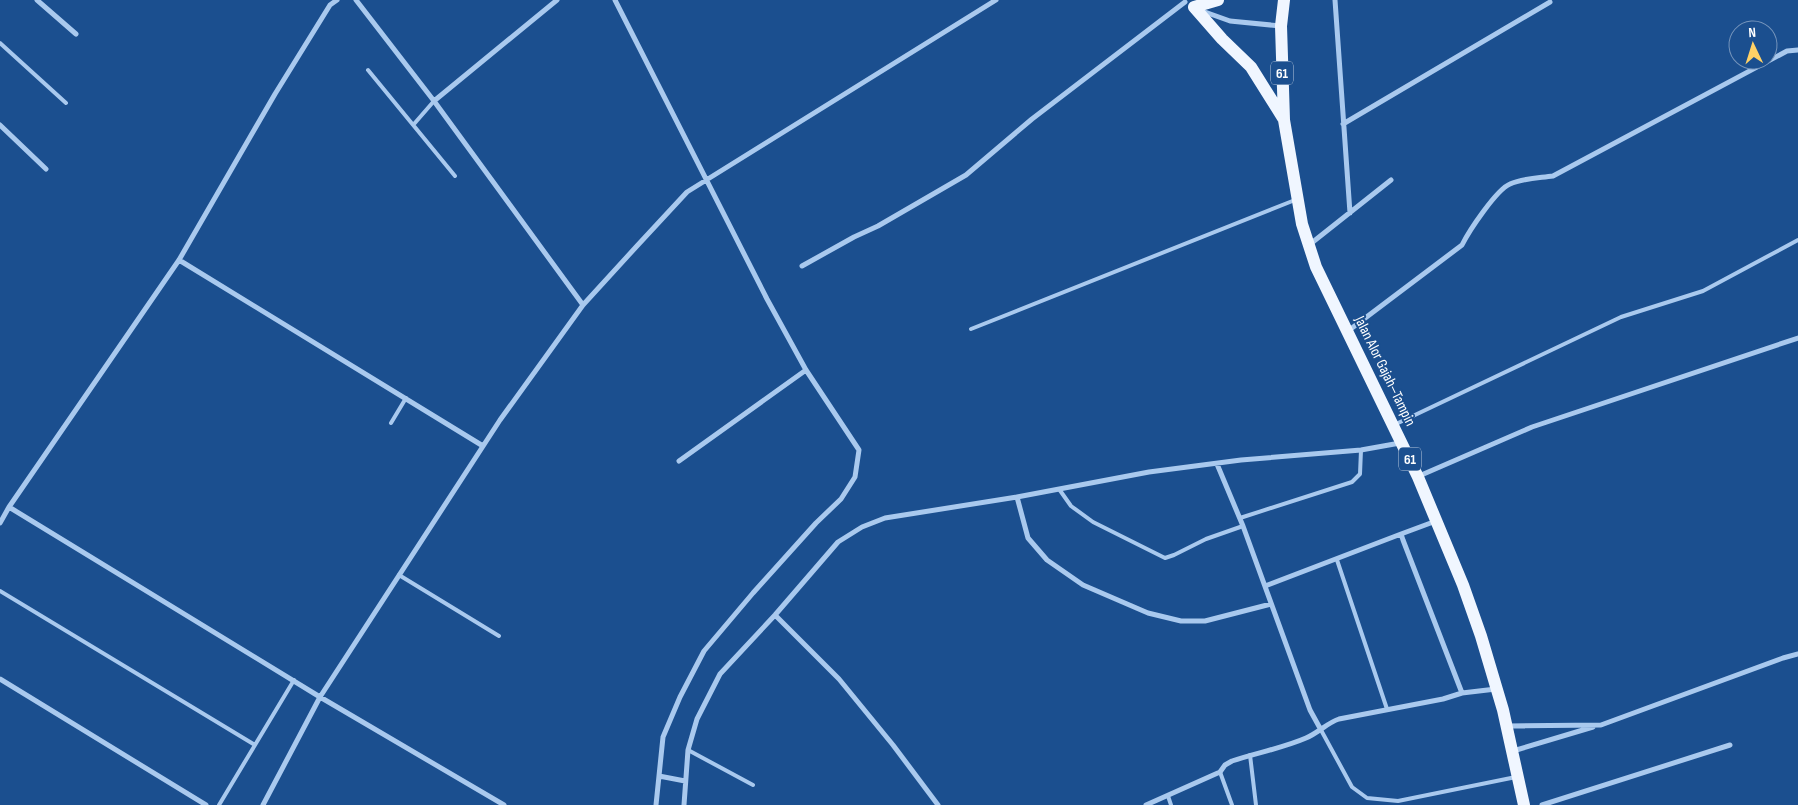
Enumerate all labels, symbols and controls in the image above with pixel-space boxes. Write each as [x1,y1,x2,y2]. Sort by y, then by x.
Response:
north arrow [1728,20,1778,70]
text: N [1748,24,1756,41]
road number: 61 [1271,62,1293,84]
street label: Jalan Alor Gajah–Tampin [1350,312,1420,429]
road number: 61 [1399,448,1421,470]

